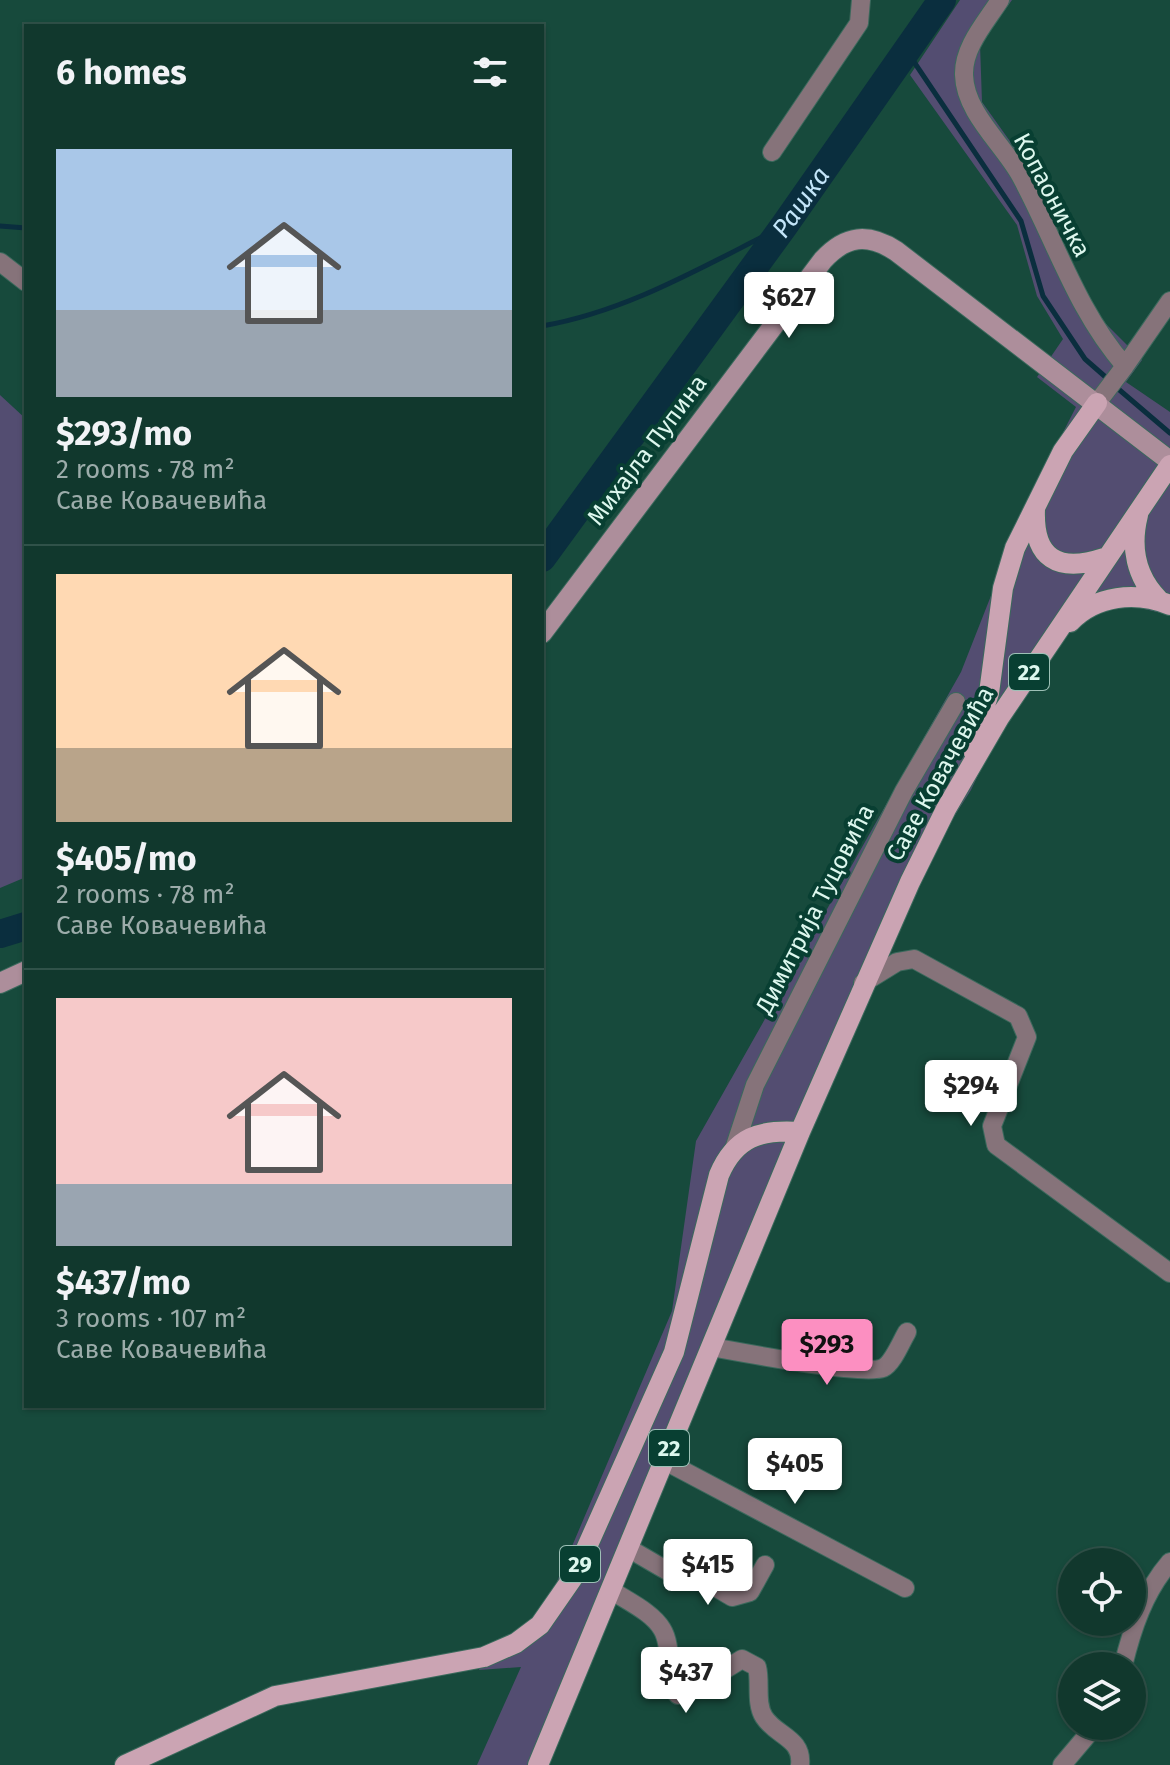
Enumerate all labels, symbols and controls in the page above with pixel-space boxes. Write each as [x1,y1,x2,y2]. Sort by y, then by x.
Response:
icon: filters [468,50,512,94]
text: 6 homes [56,52,187,93]
street label: Копаоничка [1008,128,1096,262]
water label: Рашка [765,161,836,244]
icon: home [212,201,356,345]
pin: $627 [742,272,836,340]
text: $627 [762,282,816,313]
street label: Михајла Пупина [581,369,713,531]
text: $293/mo [56,413,192,454]
text: 2 rooms · 78 m² [56,454,235,485]
text: Саве Ковачевића [56,485,267,516]
icon: home [212,626,356,770]
road number: 22 [1009,654,1049,690]
street label: Саве Ковачевића [881,682,999,866]
street label: Димитрија Туцовића [750,800,880,1019]
text: $405/mo [56,838,197,879]
text: 2 rooms · 78 m² [56,879,235,910]
text: Саве Ковачевића [56,910,267,941]
icon: home [212,1050,356,1194]
pin: $294 [924,1060,1018,1128]
text: $294 [943,1070,999,1101]
text: $437/mo [56,1262,191,1303]
text: 3 rooms · 107 m² [56,1303,246,1334]
pin: $293 [780,1319,874,1387]
text: $293 [800,1329,854,1360]
text: Саве Ковачевића [56,1334,267,1365]
road number: 22 [649,1430,689,1466]
pin: $405 [748,1438,842,1506]
text: $405 [766,1448,824,1479]
pin: $415 [661,1539,755,1607]
road number: 29 [560,1546,600,1582]
map controls [1058,1548,1146,1740]
button: locate [1058,1548,1146,1636]
text: $415 [681,1549,735,1580]
pin: $437 [639,1647,733,1715]
button: layers [1058,1652,1146,1740]
text: $437 [659,1657,713,1688]

